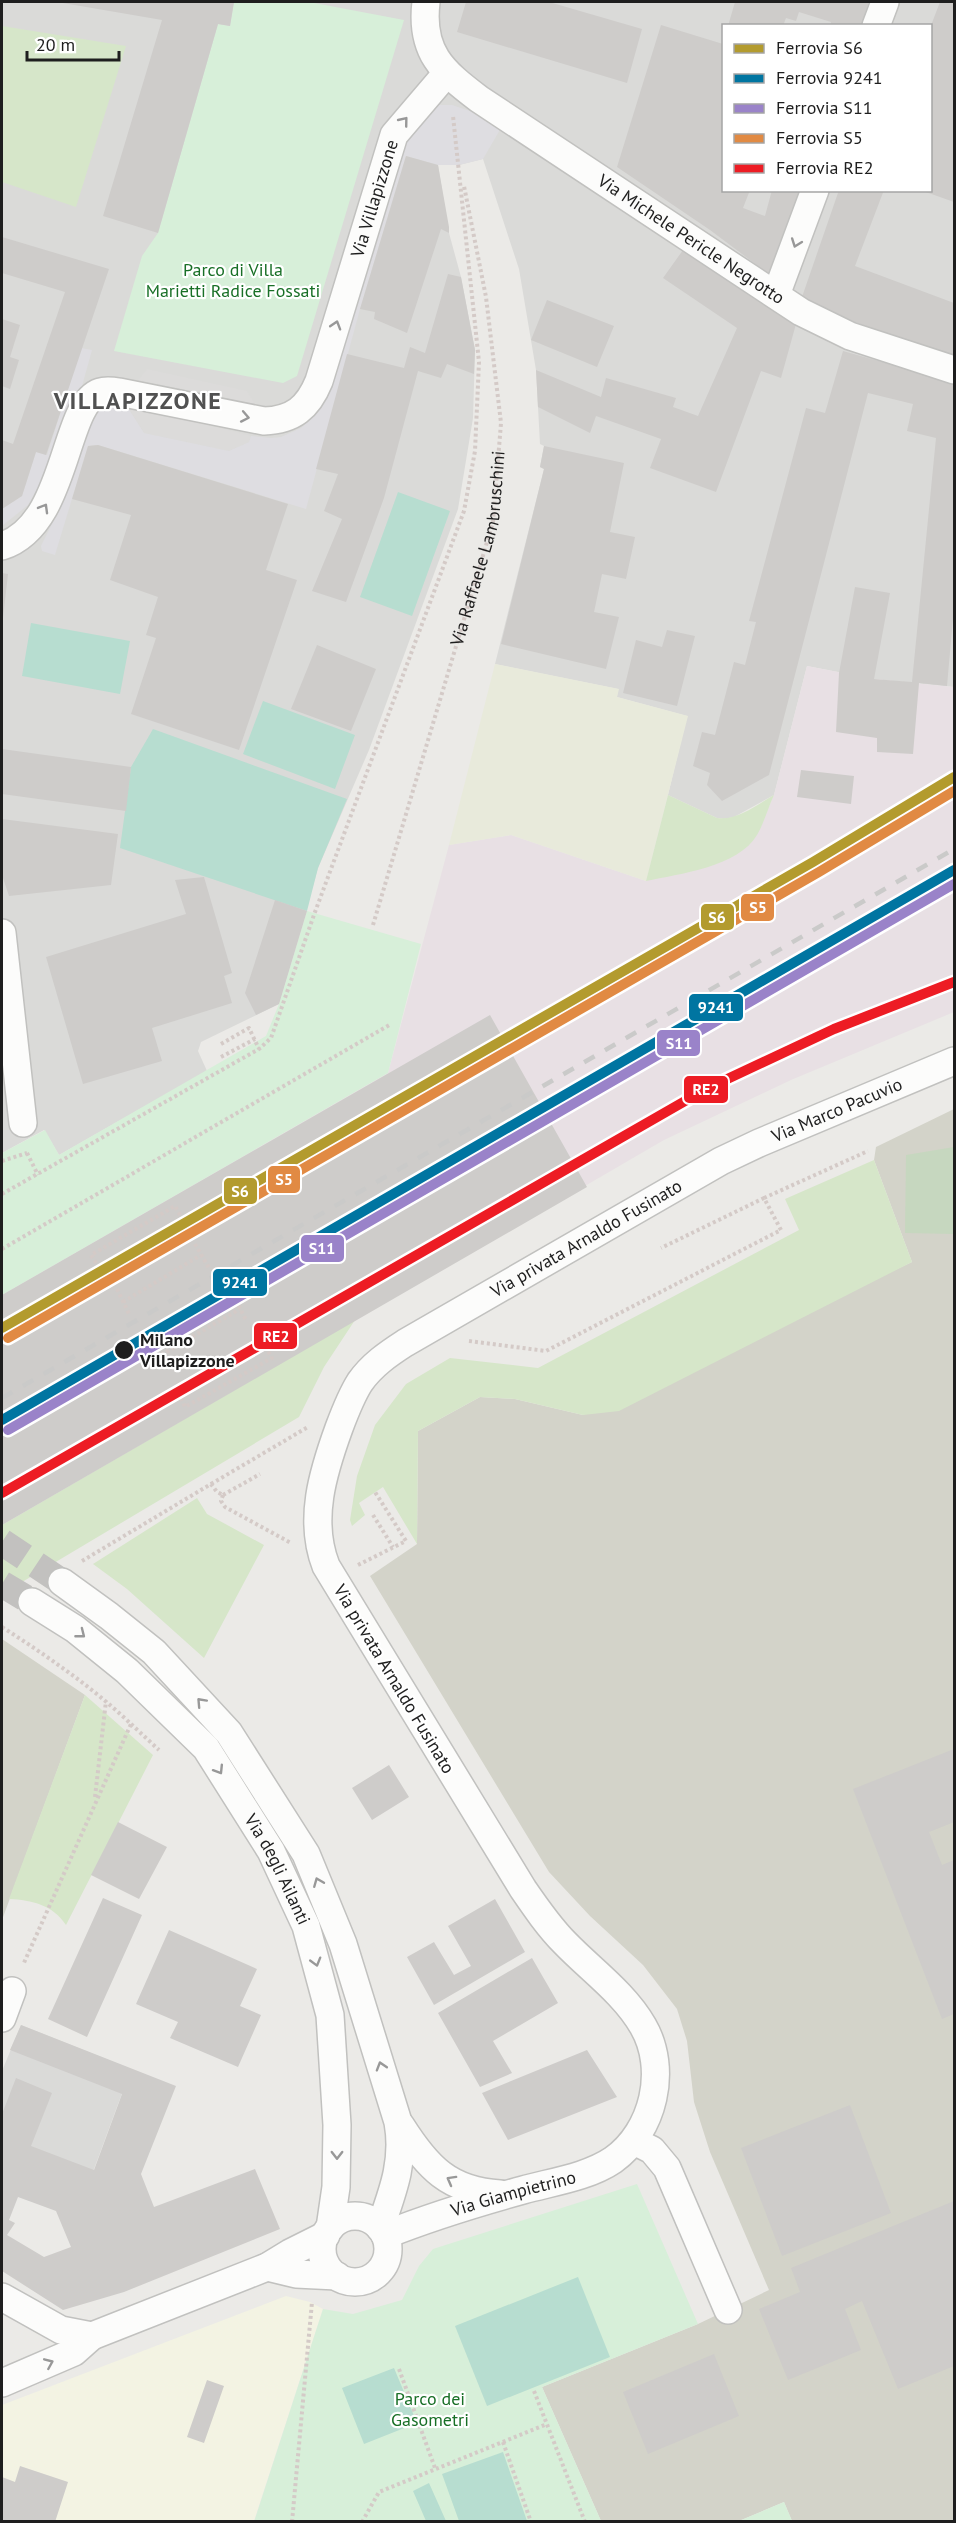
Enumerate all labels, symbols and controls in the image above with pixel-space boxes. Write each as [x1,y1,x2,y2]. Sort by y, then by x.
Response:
scale bar [27,24,118,62]
legend [722,24,932,192]
text: 20 m [36,33,75,56]
text: Ferrovia S6 [776,36,863,59]
text: Ferrovia 9241 [776,66,883,89]
text: Ferrovia S11 [776,96,873,119]
one-way arrow [397,117,408,128]
text: Ferrovia S5 [776,126,863,149]
street label: Via Villapizzone [345,137,403,261]
text: Ferrovia RE2 [776,156,874,179]
street label: Via Michele Pericle Negrotto [593,168,789,309]
one-way arrow [790,237,803,247]
park label: Parco di Villa Marietti Radice Fossati [146,258,320,302]
one-way arrow [329,320,341,331]
district label: VILLAPIZZONE [53,385,222,416]
one-way arrow [240,410,250,423]
street label: Via Raffaele Lambruschini [445,450,510,649]
one-way arrow [36,504,48,514]
line badge: S5 [740,893,775,922]
text: S5 [749,897,767,917]
line badge: S6 [700,903,735,931]
text: S6 [708,907,726,927]
line badge: 9241 [688,993,744,1022]
text: 9241 [698,997,734,1017]
line badge: S11 [656,1029,701,1057]
text: S11 [666,1033,692,1053]
street label: Via Marco Pacuvio [767,1072,906,1148]
line badge: RE2 [683,1075,729,1104]
text: RE2 [692,1079,720,1099]
line badge: S5 [267,1165,301,1194]
text: S5 [275,1169,293,1189]
street label: Via privata Arnaldo Fusinato [485,1174,686,1303]
line badge: S6 [223,1177,258,1205]
text: S6 [231,1181,249,1201]
line badge: S11 [300,1234,345,1263]
text: S11 [309,1238,335,1258]
line badge: 9241 [212,1268,268,1297]
text: 9241 [222,1272,258,1292]
line badge: RE2 [253,1322,298,1350]
text: RE2 [262,1326,290,1346]
place label: Milano Villapizzone [139,1328,235,1372]
marker: Milano Villapizzone [113,1339,135,1361]
street label: Via privata Arnaldo Fusinato [328,1579,460,1778]
one-way arrow [74,1626,85,1637]
one-way arrow [197,1699,208,1710]
one-way arrow [212,1764,224,1774]
street label: Via degli Ailanti [239,1809,316,1928]
one-way arrow [313,1877,325,1888]
one-way arrow [308,1957,321,1967]
one-way arrow [376,2061,388,2072]
one-way arrow [330,2150,343,2159]
street label: Via Giampietrino [447,2165,578,2222]
one-way arrow [447,2176,458,2188]
one-way arrow [43,2358,54,2370]
park label: Parco dei Gasometri [391,2387,469,2431]

